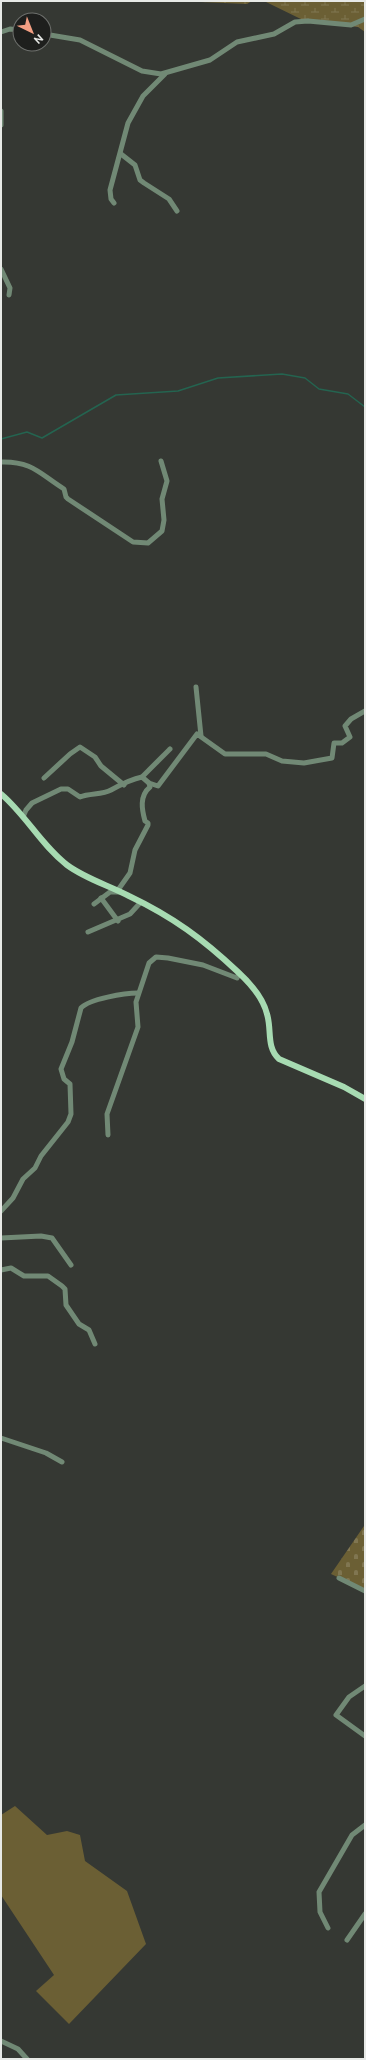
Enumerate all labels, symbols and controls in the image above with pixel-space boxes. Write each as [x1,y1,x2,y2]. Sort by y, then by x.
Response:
north arrow [12,12,52,52]
text: N [32,32,46,47]

